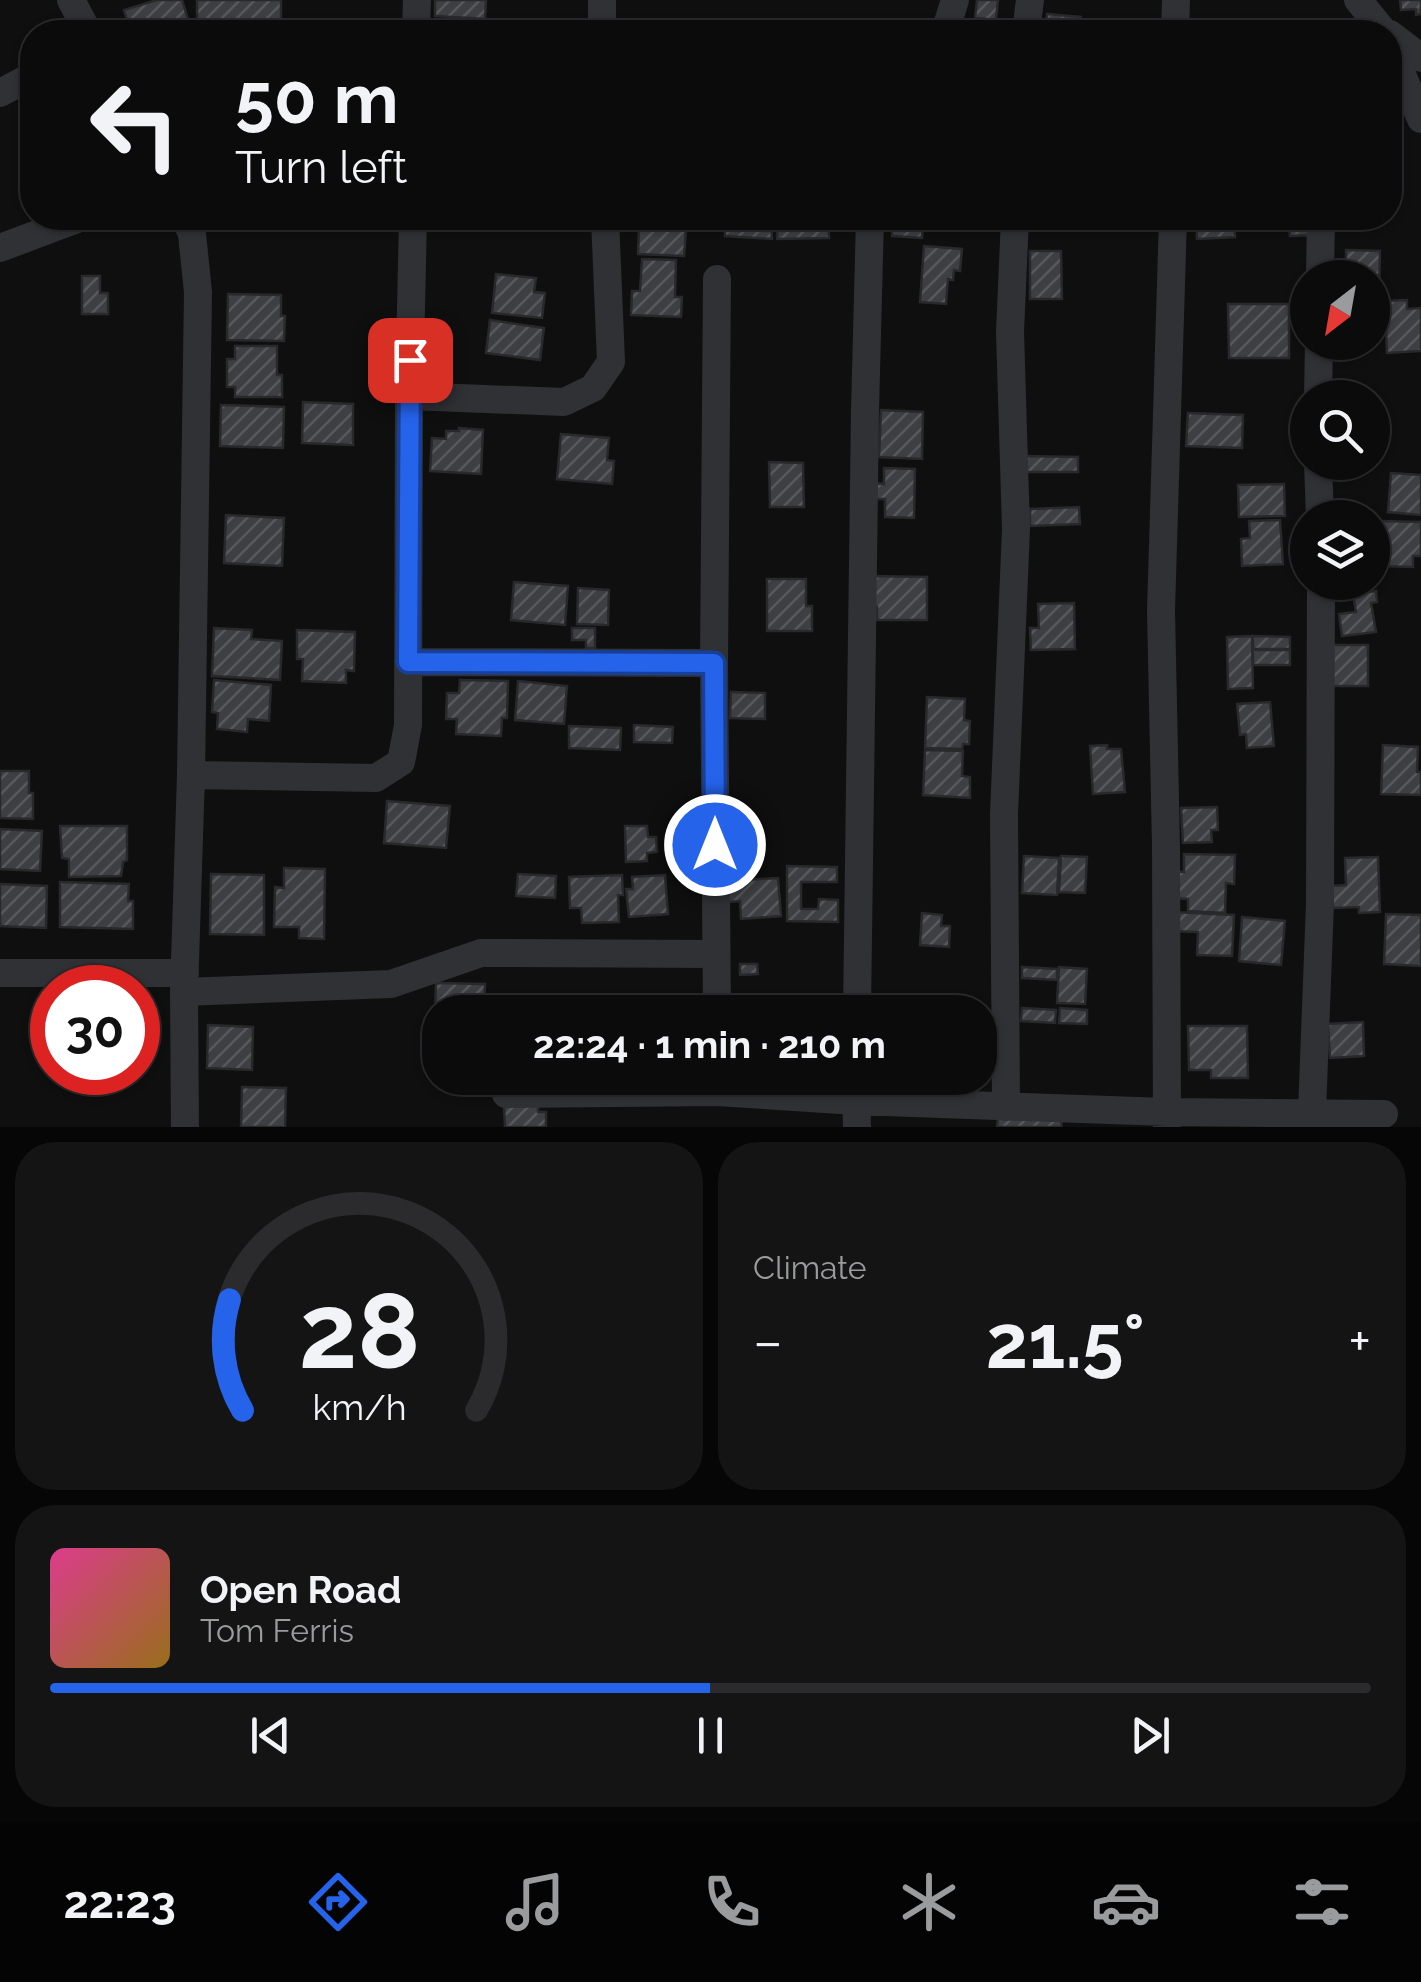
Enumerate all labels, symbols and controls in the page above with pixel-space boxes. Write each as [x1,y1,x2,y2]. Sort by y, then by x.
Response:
text: 50 m [235,57,399,139]
icon: left [70,60,200,190]
text: Turn left [235,141,407,194]
north arrow [1290,260,1390,360]
map controls [1290,260,1390,600]
pin [368,318,453,403]
icon: arrive [383,333,438,388]
button: search [1290,380,1390,480]
button: layers [1290,500,1390,600]
position arrow [663,793,767,897]
speed limit sign: 30 [30,965,160,1095]
text: 22:24 · 1 min · 210 m [533,1022,886,1067]
text: Climate [753,1249,867,1286]
text: 28 [298,1270,420,1392]
text: 21.5° [986,1297,1145,1386]
text: − [753,1309,783,1374]
text: + [1348,1309,1371,1374]
text: km/h [312,1386,406,1428]
text: Open Road [200,1567,401,1612]
text: Tom Ferris [200,1612,354,1649]
icon: previous [243,1708,298,1763]
icon: pause [683,1708,738,1763]
icon: next [1123,1708,1178,1763]
icon: directions [303,1867,373,1937]
icon: music [500,1867,570,1937]
icon: phone [697,1867,767,1937]
icon: climate [894,1867,964,1937]
icon: car [1091,1867,1161,1937]
icon: filters [1287,1867,1357,1937]
text: 22:23 [63,1876,176,1929]

